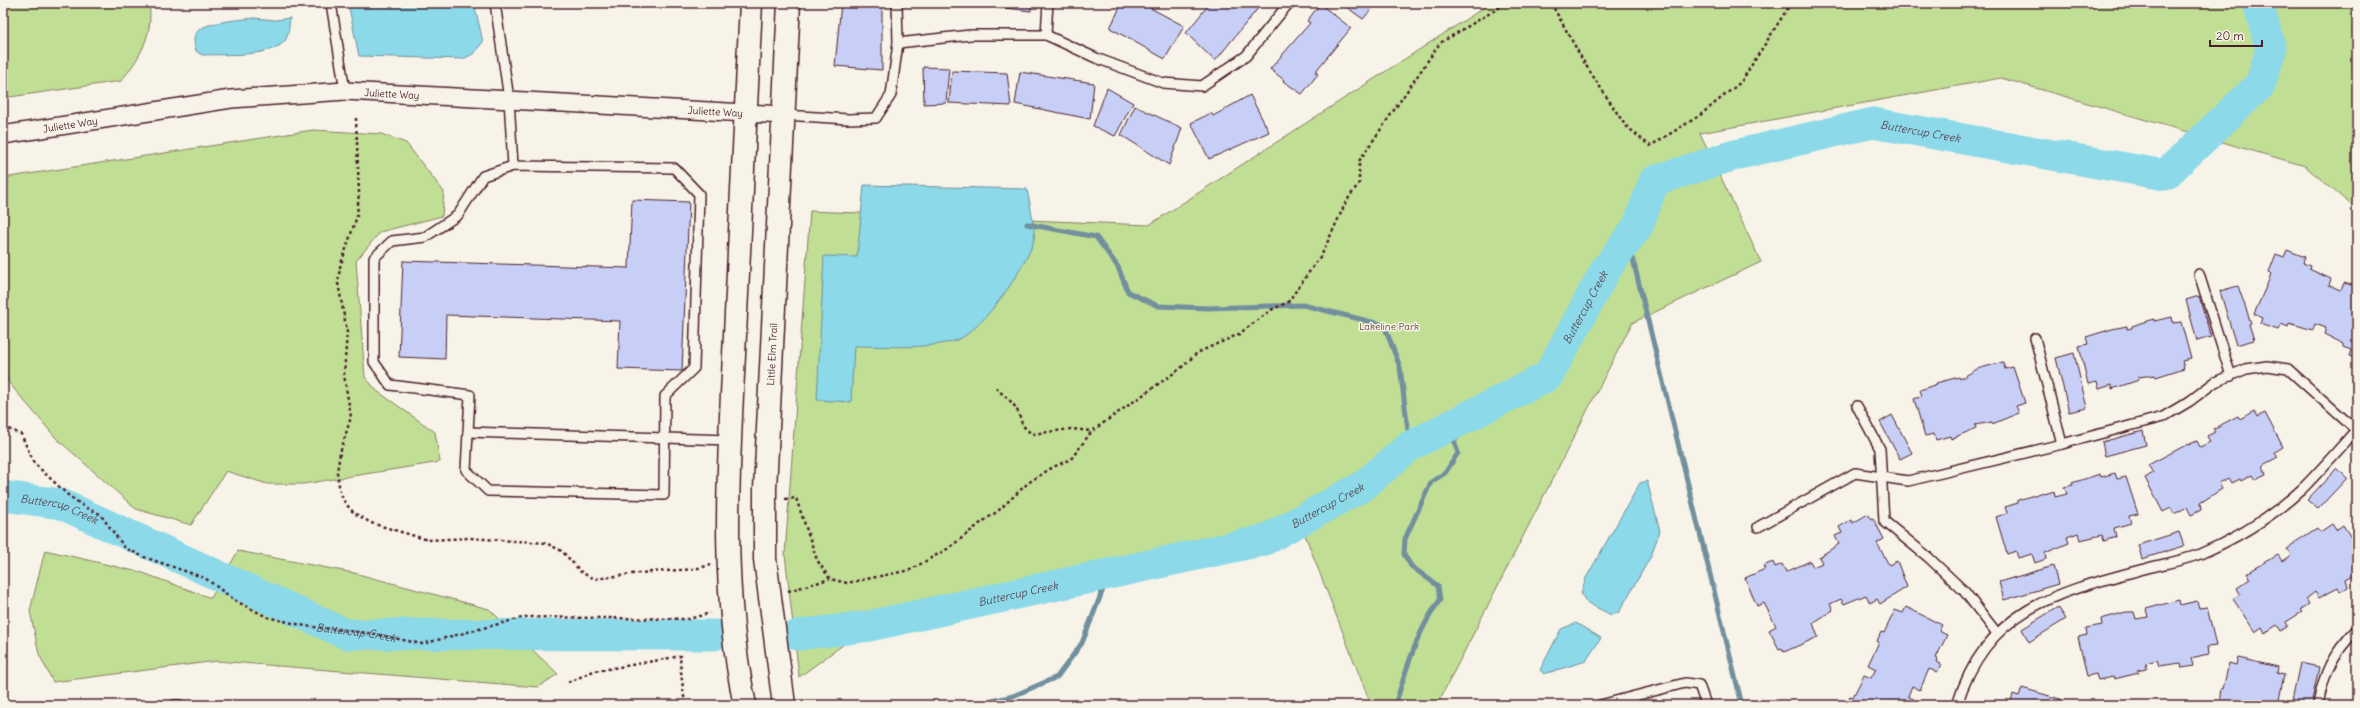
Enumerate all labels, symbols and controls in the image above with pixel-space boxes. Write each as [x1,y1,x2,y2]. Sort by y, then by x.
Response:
scale bar [2210,22,2262,48]
text: 20 m [2216,28,2244,43]
street label: Juliette Way [364,86,420,102]
street label: Juliette Way [687,104,743,120]
street label: Juliette Way [42,114,99,136]
water label: Buttercup Creek [1879,117,1963,146]
water label: Buttercup Creek [1560,267,1611,347]
park label: Lakeline Park [1359,320,1419,333]
street label: Little Elm Trail [764,323,780,386]
water label: Buttercup Creek [1288,479,1367,531]
water label: Buttercup Creek [19,491,102,528]
water label: Buttercup Creek [977,578,1060,609]
water label: Buttercup Creek [315,620,399,646]

